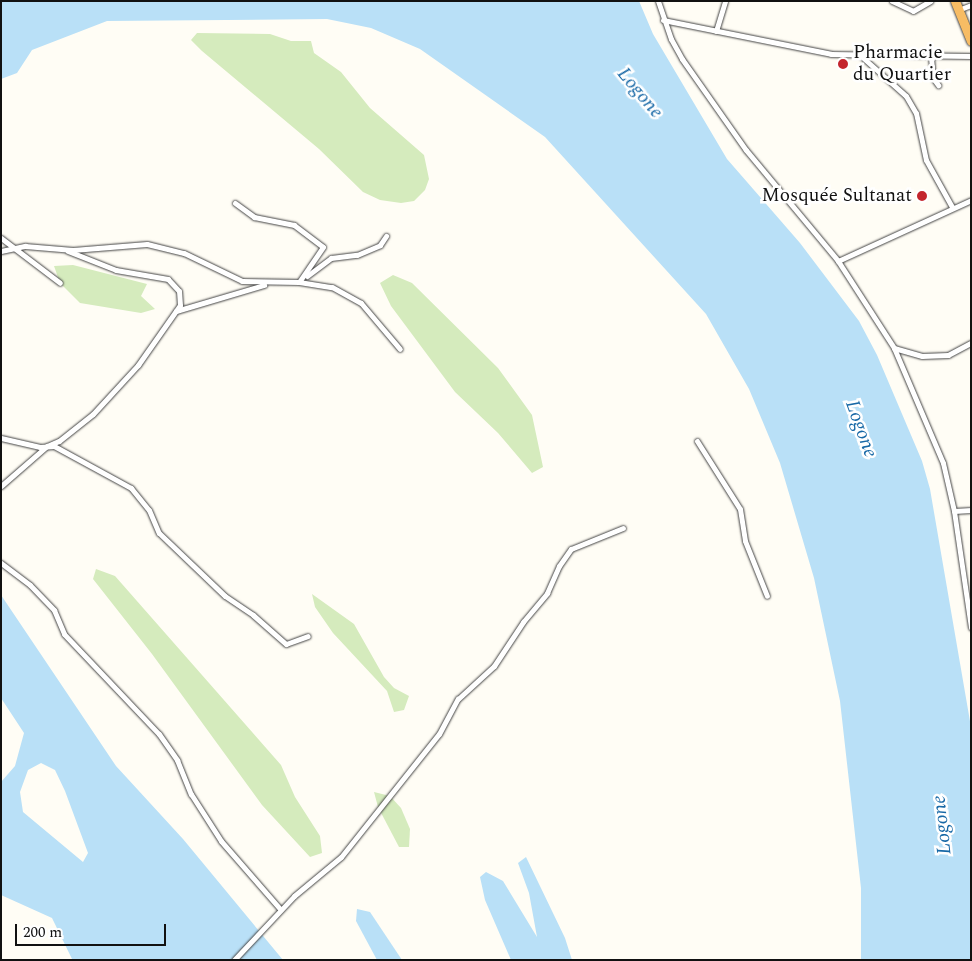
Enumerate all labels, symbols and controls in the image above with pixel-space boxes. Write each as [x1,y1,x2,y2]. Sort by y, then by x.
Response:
place label: Pharmacie du Quartier [853,42,951,86]
marker: Pharmacie du Quartier [837,58,849,70]
water label: Logone [612,62,668,124]
place label: Mosquée Sultanat [762,185,912,207]
marker: Mosquée Sultanat [916,190,928,202]
water label: Logone [840,397,882,461]
water label: Logone [927,794,957,856]
scale bar [18,914,169,946]
text: 200 m [23,921,62,944]

